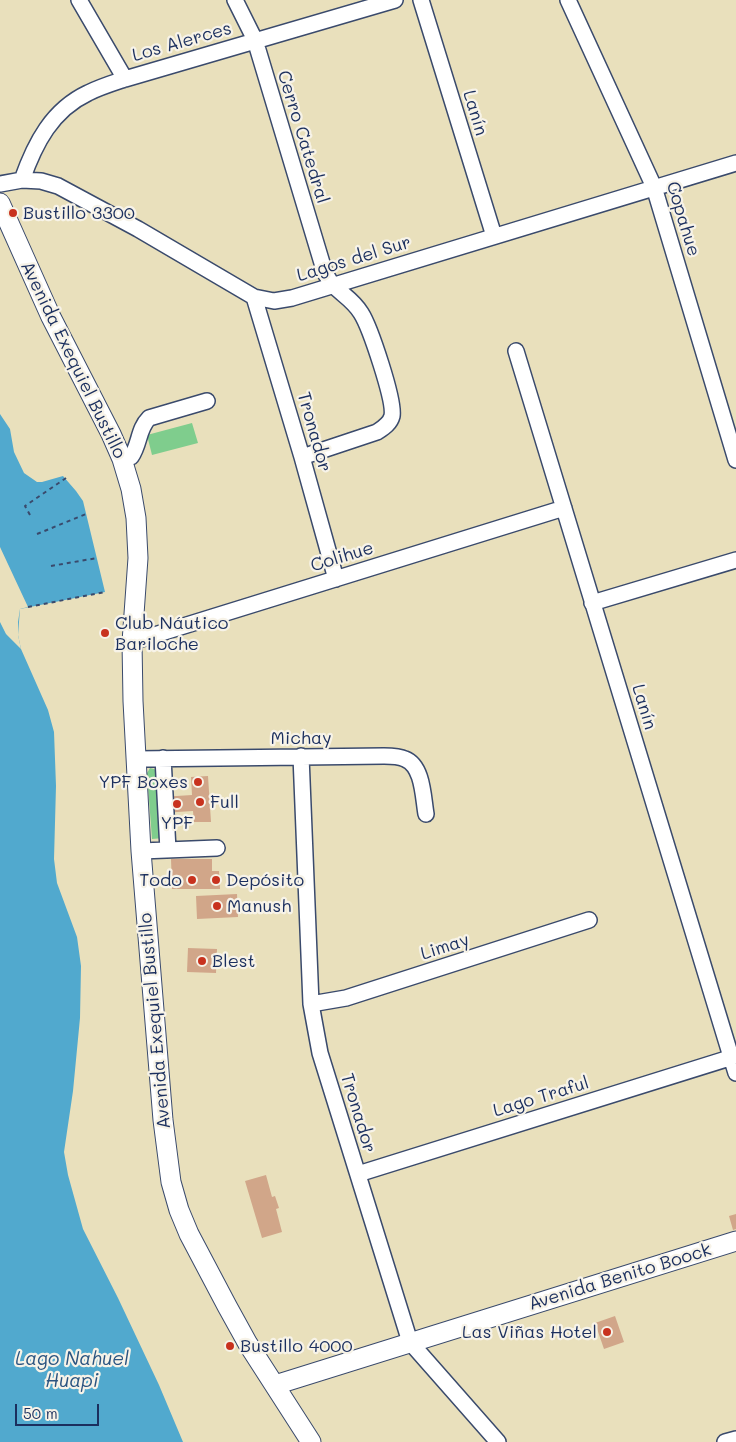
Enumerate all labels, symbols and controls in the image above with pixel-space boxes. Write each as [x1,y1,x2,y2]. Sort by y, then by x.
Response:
street label: Los Alerces [130,18,234,66]
street label: Cerro Catedral [273,68,333,206]
street label: Lanín [458,88,492,138]
street label: Copahue [661,179,705,259]
place label: Bustillo 3300 [23,202,135,224]
marker: Bustillo 3300 [7,207,19,219]
street label: Lagos del Sur [294,231,414,287]
street label: Avenida Exequiel Bustillo [16,258,130,462]
street label: Tronador [292,390,336,474]
street label: Colihue [308,537,376,577]
place label: Club Náutico Bariloche [115,612,228,654]
marker: Club Náutico Bariloche [99,627,111,639]
street label: Lanín [627,682,661,732]
street label: Michay [270,727,332,749]
place label: YPF Boxes [98,771,188,793]
marker: YPF Boxes [192,776,204,788]
place label: Full [210,791,239,813]
marker: Full [194,796,206,808]
marker: YPF [171,798,183,810]
place label: YPF [161,812,193,834]
place label: Todo [139,869,182,891]
place label: Depósito [226,869,304,891]
marker: Todo [186,874,198,886]
marker: Depósito [210,874,222,886]
place label: Manush [227,895,291,917]
marker: Manush [211,900,223,912]
street label: Avenida Exequiel Bustillo [135,912,175,1130]
street label: Limay [418,929,472,965]
place label: Blest [212,950,256,972]
marker: Blest [196,955,208,967]
street label: Tronador [336,1071,380,1155]
street label: Lago Traful [490,1072,592,1122]
street label: Avenida Benito Boock [526,1239,714,1315]
place label: Las Viñas Hotel [462,1321,597,1343]
marker: Las Viñas Hotel [601,1326,613,1338]
place label: Bustillo 4000 [240,1335,353,1357]
marker: Bustillo 4000 [224,1340,236,1352]
water label: Lago Nahuel Huapi [15,1348,129,1392]
scale bar [18,1394,101,1426]
text: 50 m [23,1403,58,1423]

